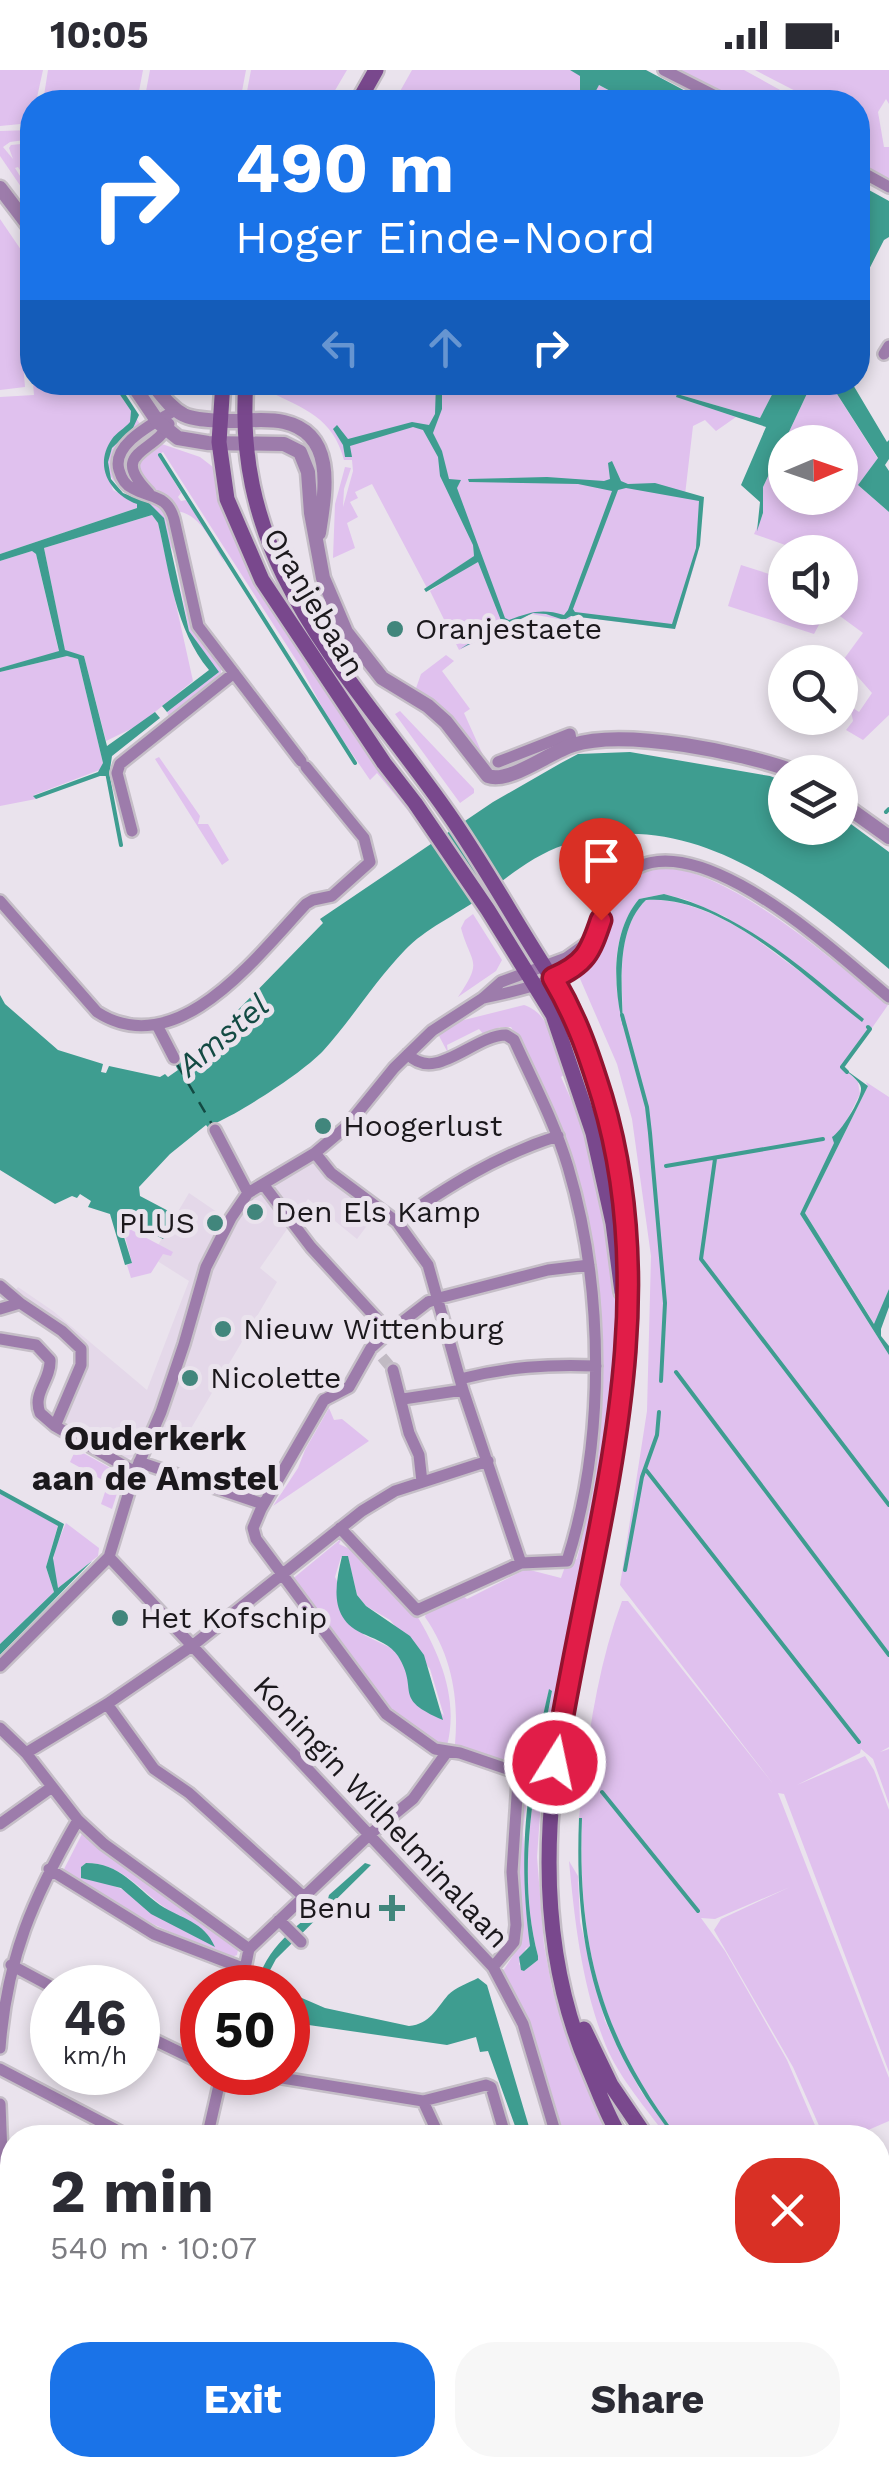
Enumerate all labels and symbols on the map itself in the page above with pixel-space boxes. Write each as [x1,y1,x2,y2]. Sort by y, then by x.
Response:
north arrow [768,425,858,515]
street label: Oranjebaan [257,521,372,682]
place label: Oranjestaete [415,611,602,646]
marker: Oranjestaete [384,618,406,640]
pin [559,818,644,921]
water label: Amstel [168,986,276,1085]
place label: Hoogerlust [343,1108,503,1143]
marker: Hoogerlust [312,1115,334,1137]
place label: Den Els Kamp [275,1194,481,1229]
marker: Den Els Kamp [244,1201,266,1223]
place label: PLUS [119,1205,195,1240]
marker: PLUS [204,1212,226,1234]
place label: Nieuw Wittenburg [243,1311,503,1346]
marker: Nieuw Wittenburg [212,1318,234,1340]
place label: Nicolette [210,1360,341,1395]
marker: Nicolette [179,1367,201,1389]
district label: Ouderkerk aan de Amstel [32,1417,279,1499]
place label: Het Kofschip [140,1600,327,1635]
marker: Het Kofschip [109,1607,131,1629]
street label: Koningin Wilhelminalaan [246,1669,516,1955]
position arrow [503,1711,607,1815]
place label: Benu [298,1890,372,1925]
marker: Benu [381,1897,403,1919]
speed limit sign: 50 [180,1965,310,2095]

